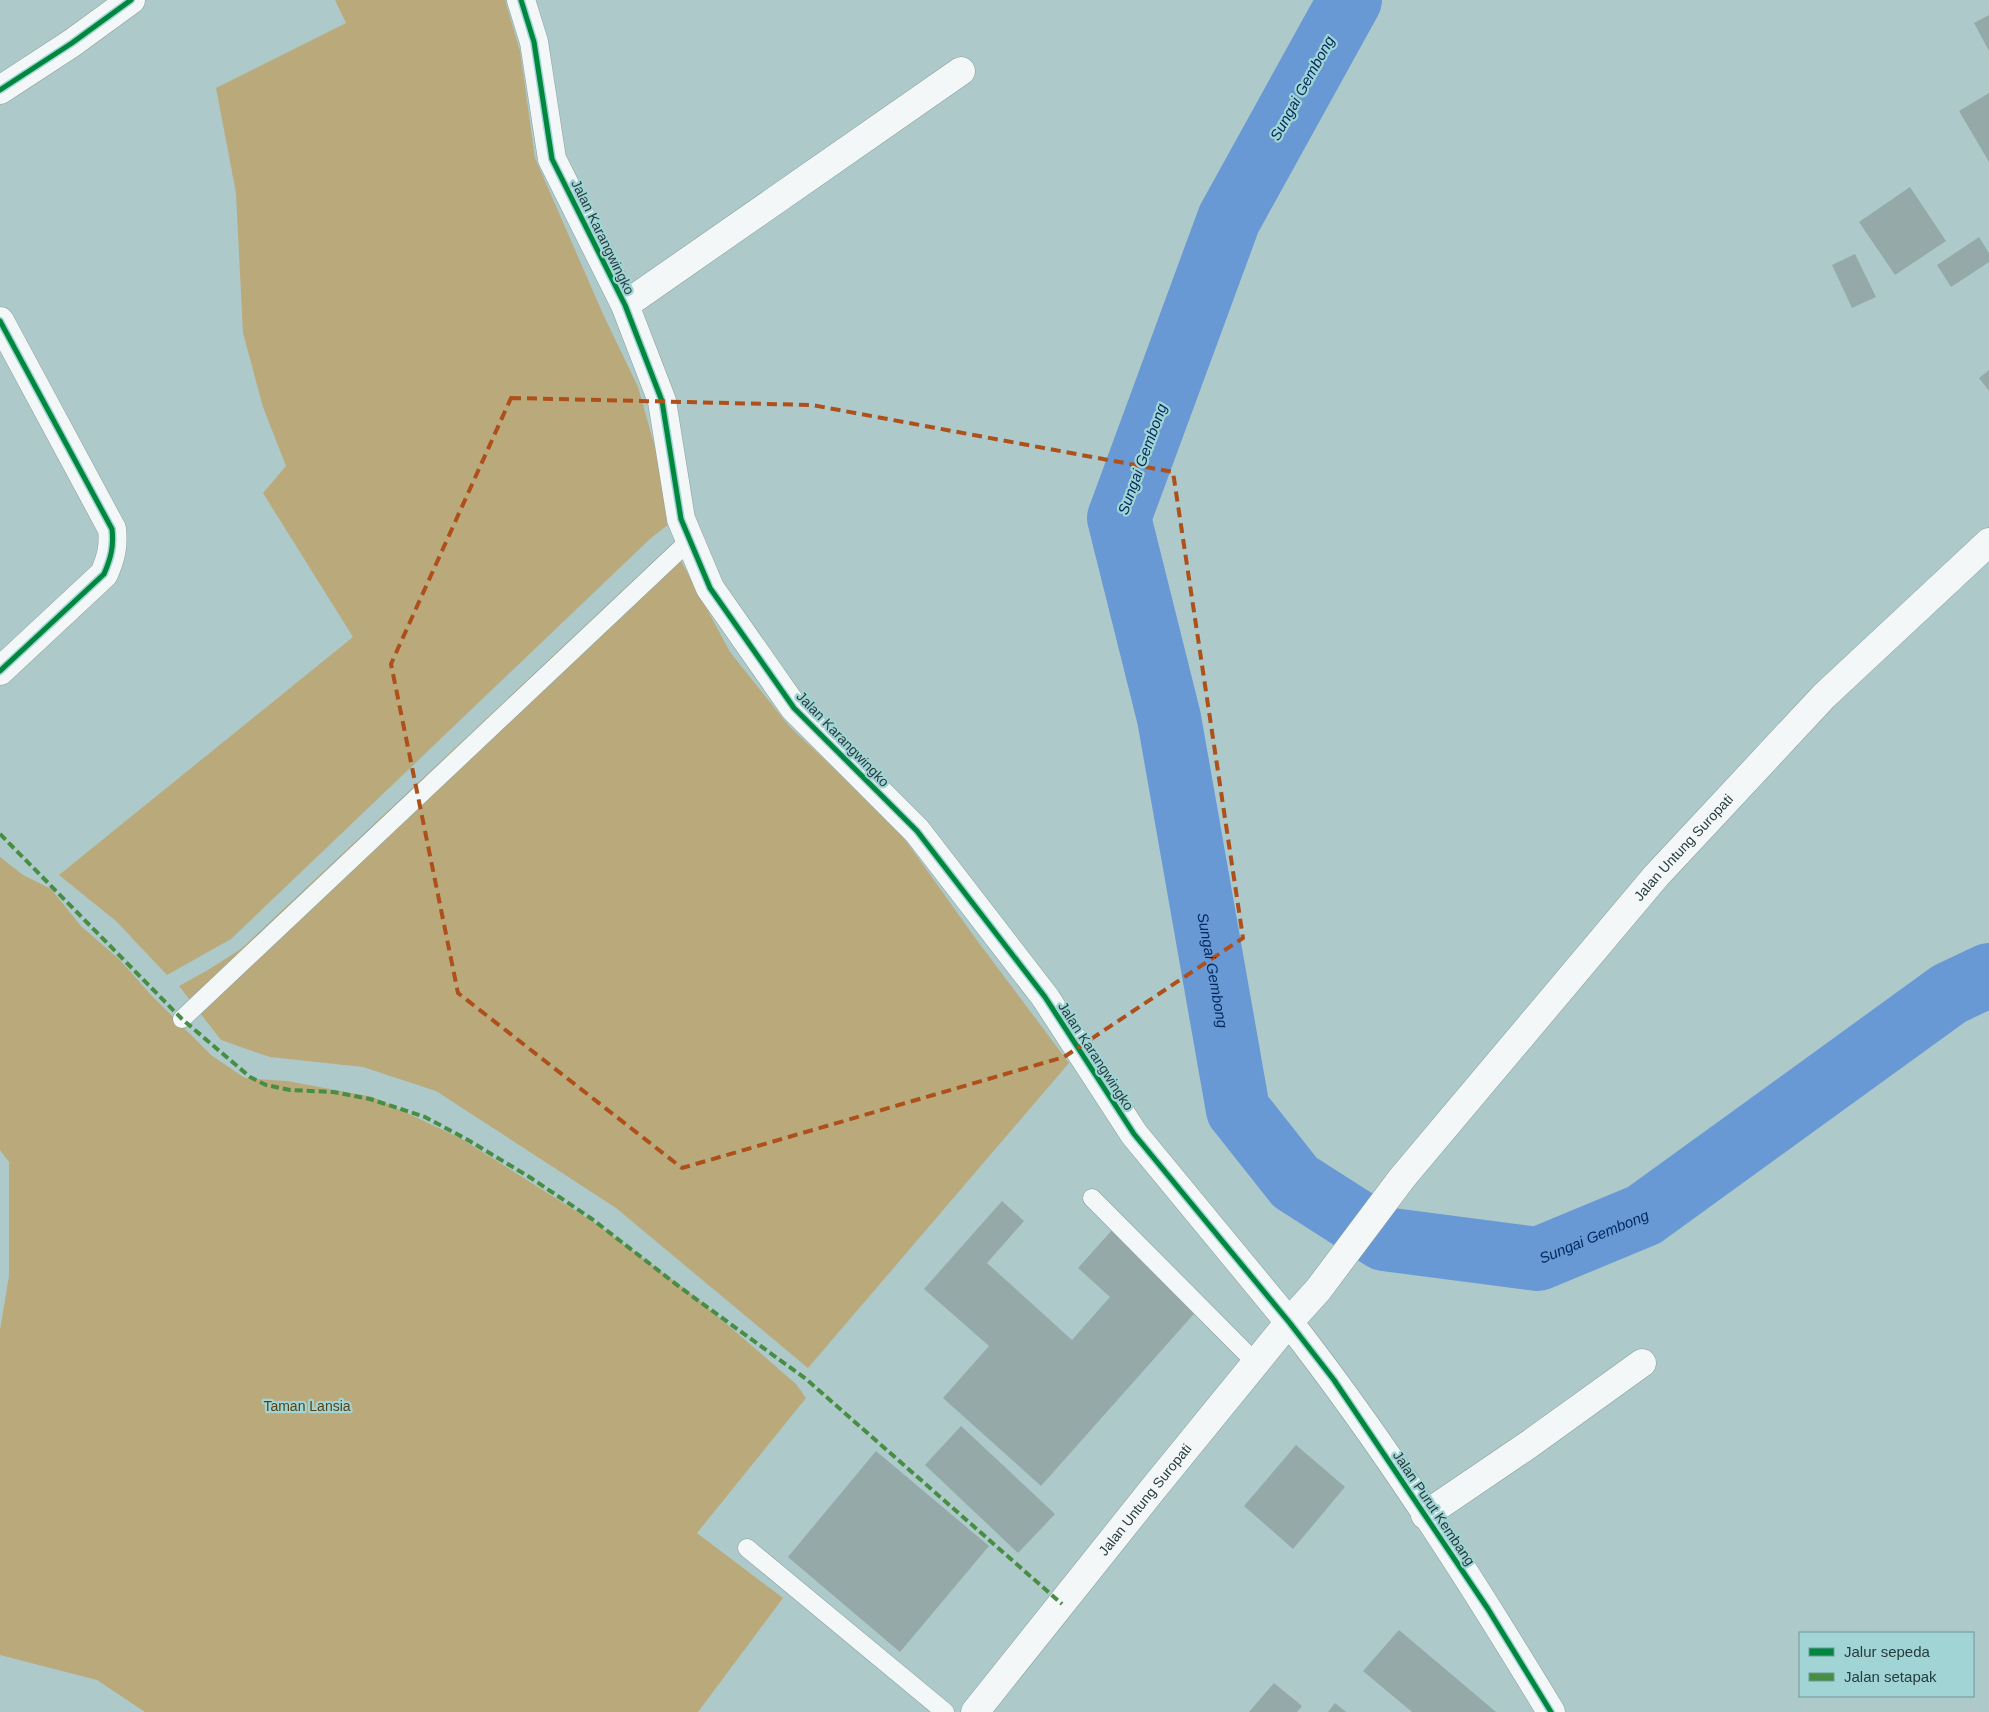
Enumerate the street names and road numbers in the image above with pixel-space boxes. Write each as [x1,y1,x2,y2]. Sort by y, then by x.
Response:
street label: Jalan Karangwingko [568,177,638,297]
street label: Jalan Karangwingko [793,688,893,790]
street label: Jalan Untung Suropati [1631,791,1736,904]
street label: Jalan Karangwingko [1055,999,1137,1113]
street label: Jalan Untung Suropati [1095,1441,1195,1559]
street label: Jalan Purut Kembang [1390,1448,1478,1568]

